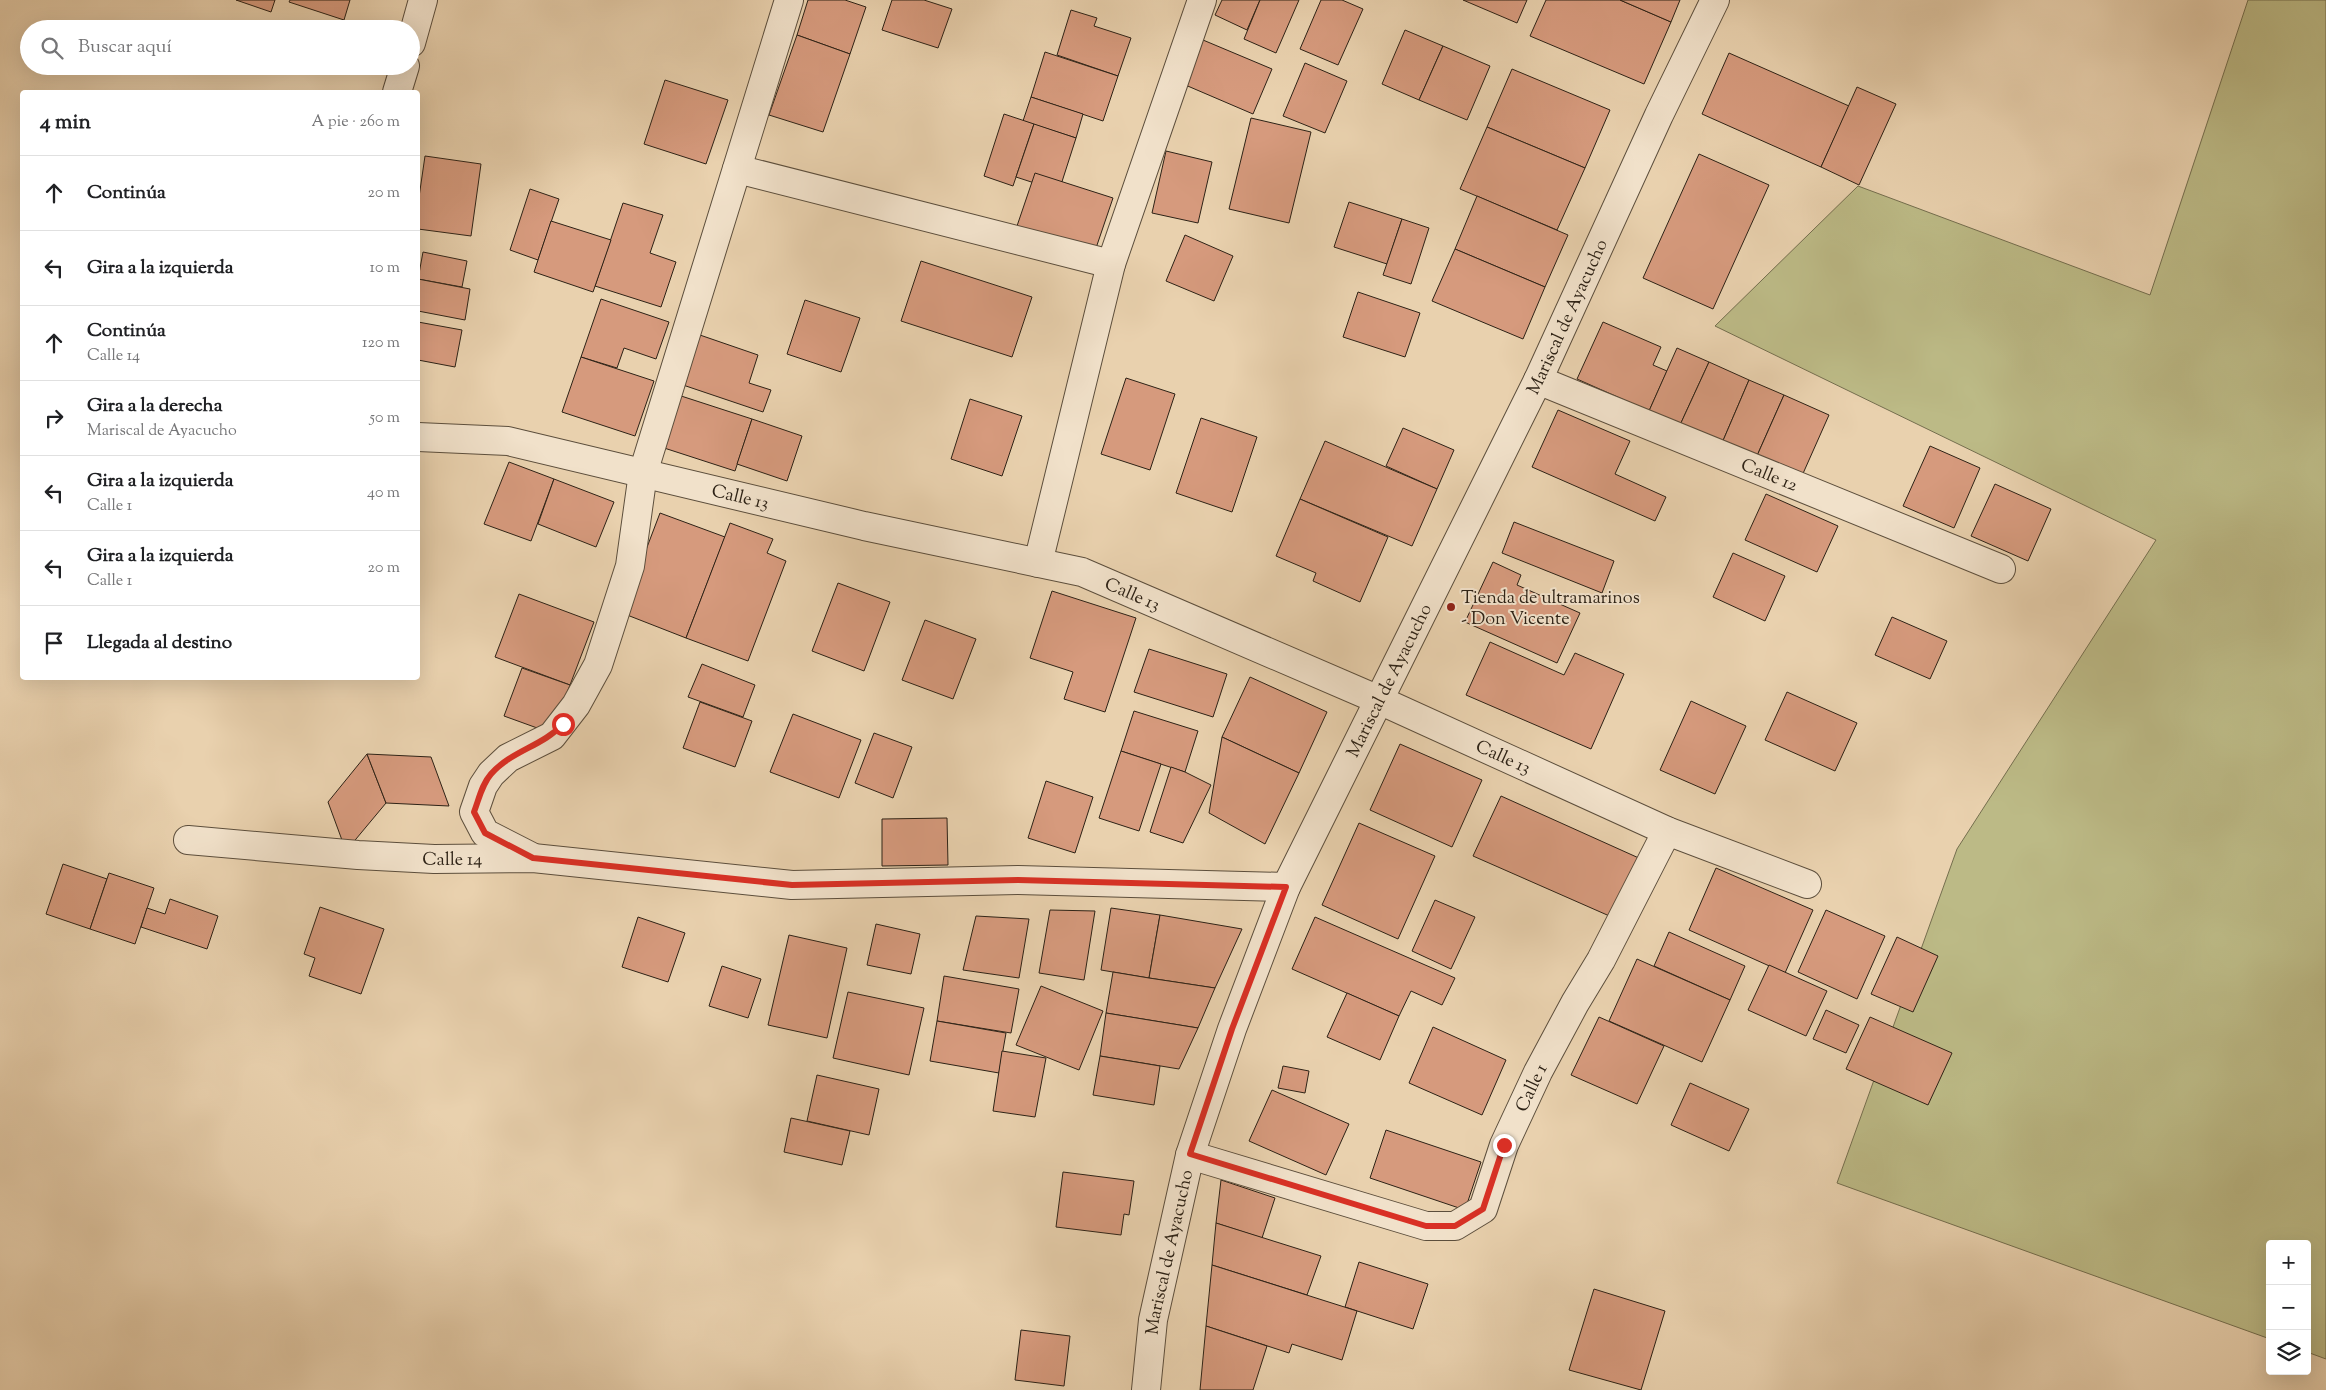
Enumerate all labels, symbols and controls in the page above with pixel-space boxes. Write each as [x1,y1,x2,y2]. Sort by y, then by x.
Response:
search box [20,20,420,75]
icon: search [38,34,66,62]
text: Buscar aquí [78,34,172,61]
text: 4 min [40,108,91,138]
text: A pie · 260 m [311,111,400,134]
icon: ahead [40,179,68,207]
text: Continúa [87,180,166,207]
text: 20 m [367,182,400,205]
street label: Mariscal de Ayacucho [1522,235,1616,400]
icon: left [40,254,68,282]
text: Gira a la izquierda [87,255,233,282]
text: 10 m [370,257,400,280]
text: Continúa [87,318,166,345]
icon: ahead [40,329,68,357]
text: 120 m [362,332,400,355]
text: Calle 14 [87,345,140,368]
text: Gira a la derecha [87,393,222,420]
icon: right [40,404,68,432]
text: 50 m [369,407,400,430]
text: Mariscal de Ayacucho [87,420,237,443]
street label: Calle 12 [1736,453,1802,500]
text: Gira a la izquierda [87,468,233,495]
icon: left [40,479,68,507]
street label: Calle 13 [709,479,771,518]
text: 40 m [367,482,400,505]
text: Calle 1 [87,495,132,518]
text: Gira a la izquierda [87,543,233,570]
icon: left [40,554,68,582]
text: 20 m [367,557,400,580]
text: Calle 1 [87,570,132,593]
street label: Calle 13 [1100,572,1164,619]
place label: Tienda de ultramarinos - Don Vicente [1461,586,1640,633]
street label: Mariscal de Ayacucho [1341,600,1440,762]
marker: Tienda de ultramarinos - Don Vicente [1445,601,1457,613]
icon: arrive [40,629,68,657]
text: Llegada al destino [87,630,232,657]
route start [552,713,575,736]
street label: Calle 13 [1471,735,1534,782]
street label: Calle 14 [422,847,482,874]
street label: Calle 1 [1510,1059,1555,1117]
route end [1493,1134,1516,1157]
street label: Mariscal de Ayacucho [1141,1167,1201,1336]
map controls [2266,1240,2311,1375]
button: + [2266,1240,2311,1285]
button: − [2266,1285,2311,1330]
button: layers [2266,1330,2311,1375]

